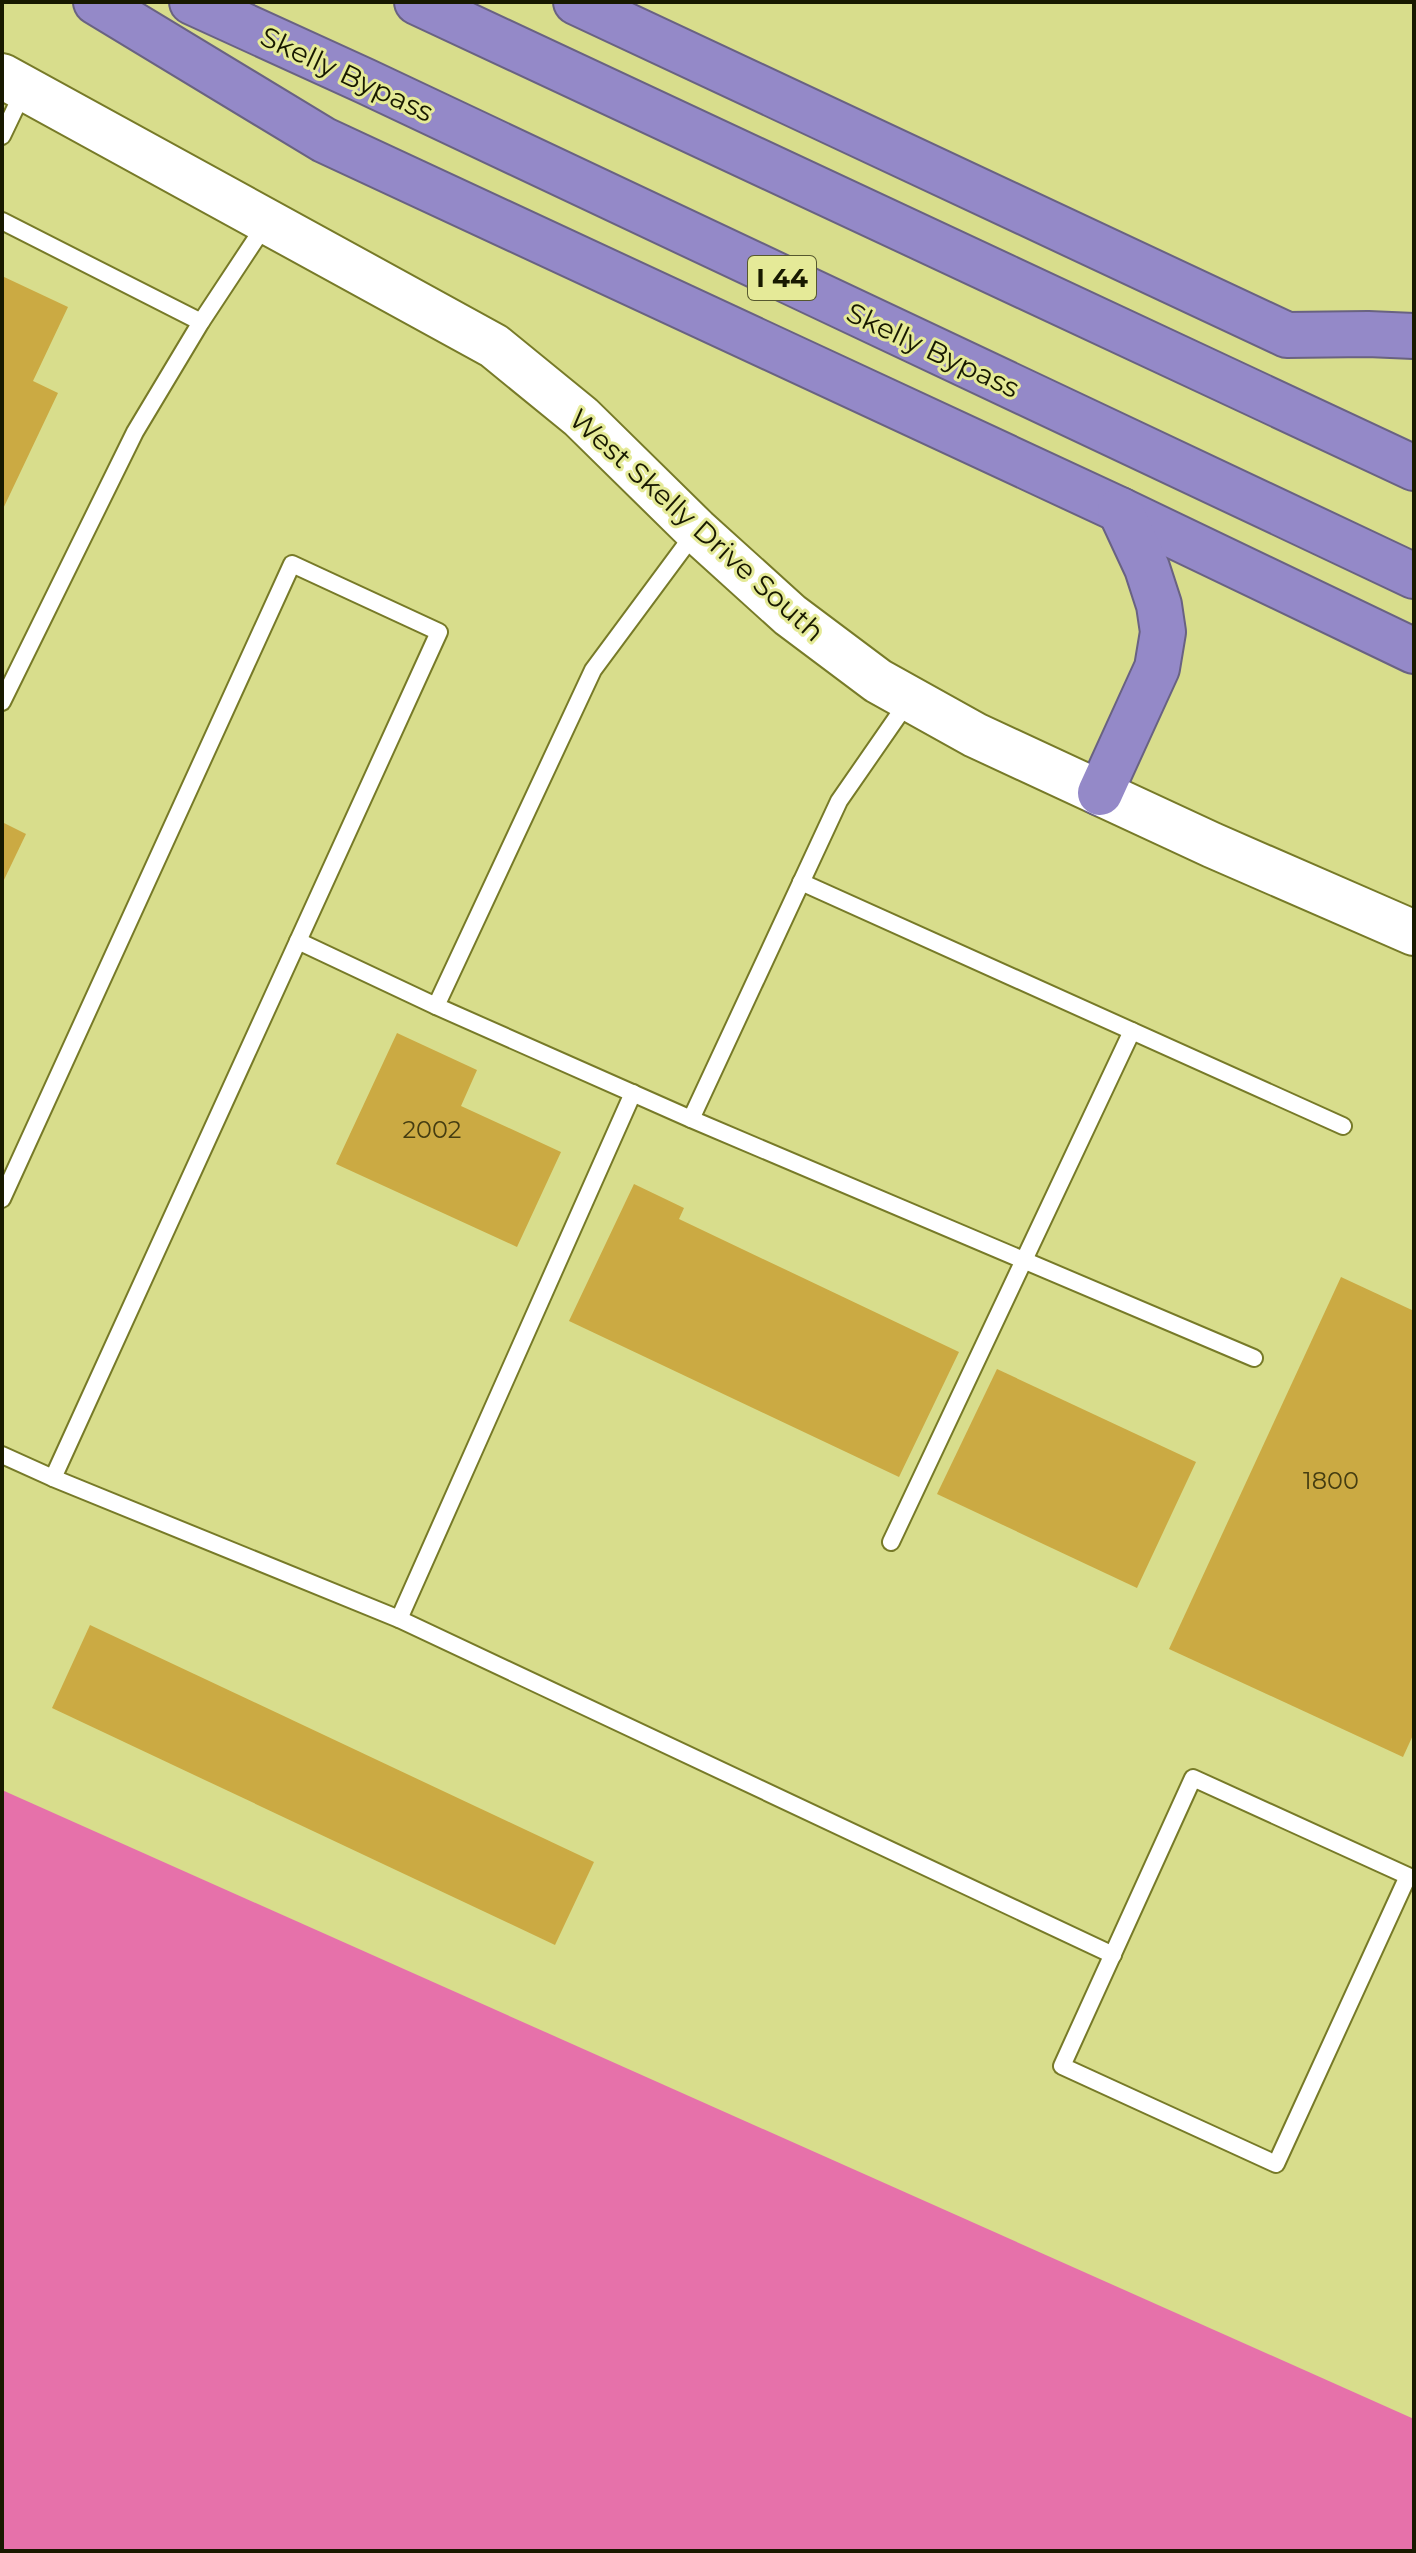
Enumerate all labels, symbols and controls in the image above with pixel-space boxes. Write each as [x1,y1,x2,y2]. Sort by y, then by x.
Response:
street label: Skelly Bypass [255,19,439,129]
road number: I 44 [748,256,816,300]
street label: Skelly Bypass [841,295,1025,405]
street label: West Skelly Drive South [563,402,831,648]
house number: 2002 [403,1115,462,1144]
house number: 1800 [1303,1466,1359,1495]

